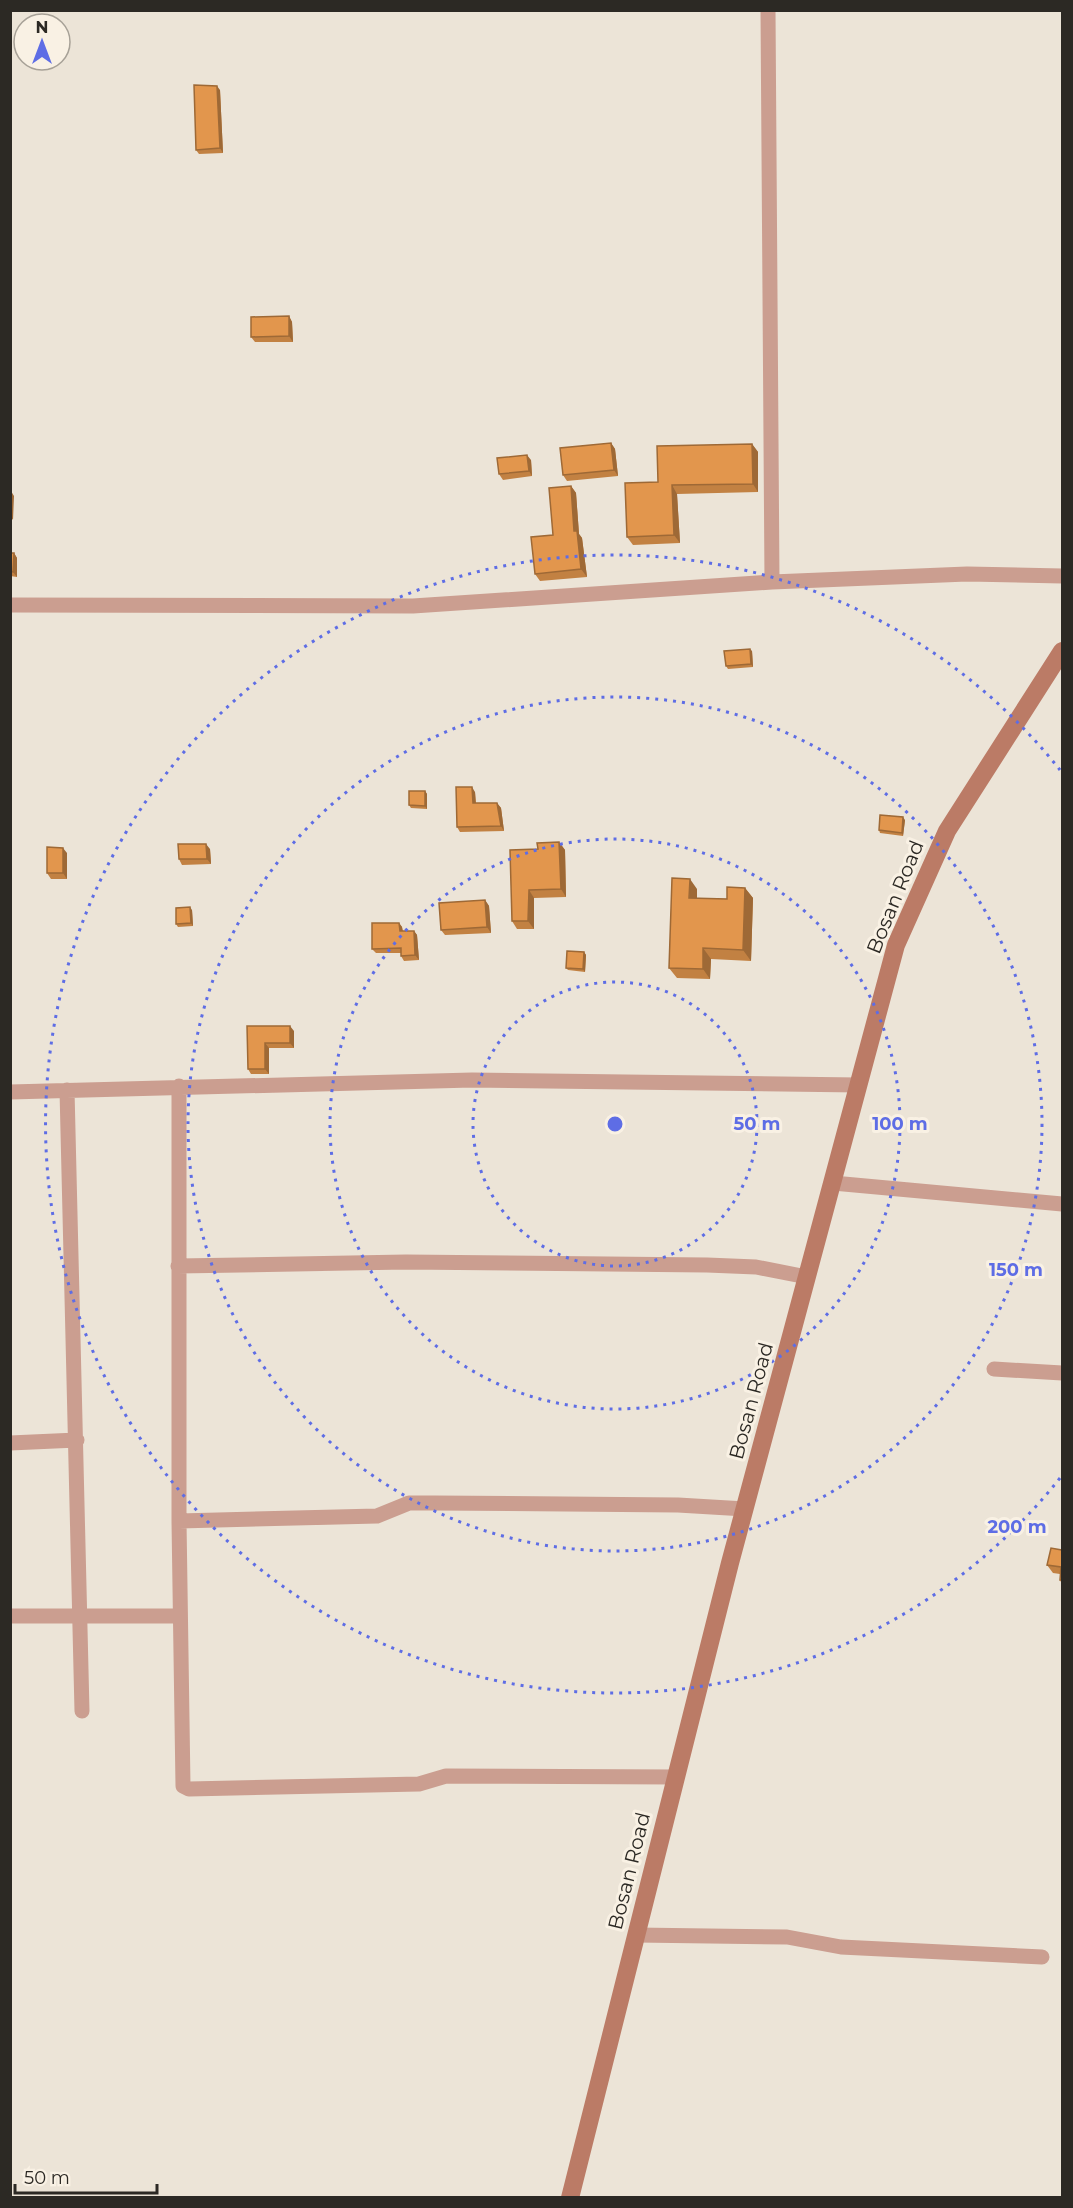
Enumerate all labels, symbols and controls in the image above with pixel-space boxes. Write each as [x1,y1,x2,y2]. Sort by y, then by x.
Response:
north arrow [12,12,72,72]
text: N [36,18,48,37]
street label: Bosan Road [861,837,929,957]
text: 50 m [734,1113,780,1135]
text: 100 m [872,1113,928,1135]
centre of rings [605,1114,625,1134]
text: 150 m [989,1259,1043,1281]
street label: Bosan Road [724,1340,778,1462]
text: 200 m [987,1516,1047,1538]
street label: Bosan Road [603,1810,655,1932]
scale bar [15,2157,158,2195]
text: 50 m [24,2167,70,2189]

